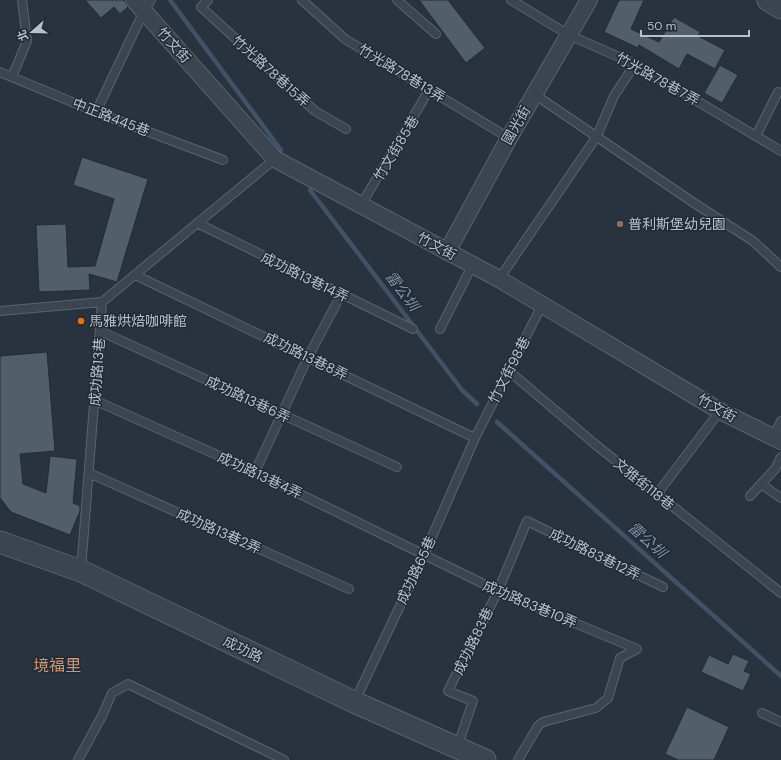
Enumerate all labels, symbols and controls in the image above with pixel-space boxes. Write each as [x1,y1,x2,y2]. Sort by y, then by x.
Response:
north arrow [12,12,52,52]
scale bar [641,12,749,38]
text: 50 m [647,18,676,34]
street label: 竹文街 [153,23,195,67]
text: 北 [14,28,31,43]
street label: 竹光路78巷15弄 [228,31,314,111]
street label: 竹光路78巷13弄 [355,40,449,106]
street label: 竹光路78巷7弄 [613,49,703,109]
street label: 中正路445巷 [70,94,152,140]
street label: 國光街 [498,102,534,148]
street label: 竹文街85巷 [369,112,423,184]
place label: 普利斯堡幼兒園 [628,215,726,233]
marker: 普利斯堡幼兒園 [615,219,625,229]
street label: 竹文街 [414,228,460,264]
street label: 成功路13巷14弄 [258,248,352,306]
water label: 雷公圳 [380,267,425,317]
place label: 馬雅烘焙咖啡館 [89,312,187,330]
marker: 馬雅烘焙咖啡館 [76,316,86,326]
street label: 成功路13巷8弄 [261,328,351,384]
street label: 竹文街98巷 [484,333,534,407]
street label: 成功路13巷 [86,337,108,407]
street label: 成功路13巷6弄 [203,372,293,426]
street label: 竹文街 [694,390,740,426]
street label: 成功路13巷4弄 [215,448,305,502]
street label: 文雅街118巷 [610,454,678,514]
street label: 成功路13巷2弄 [174,504,264,558]
water label: 雷公圳 [624,518,672,564]
street label: 成功路83巷12弄 [546,524,644,584]
street label: 成功路65巷 [392,533,440,607]
street label: 成功路83巷10弄 [480,576,580,632]
street label: 成功路83巷 [449,604,497,678]
street label: 成功路 [220,632,266,666]
district label: 境福里 [33,655,81,676]

